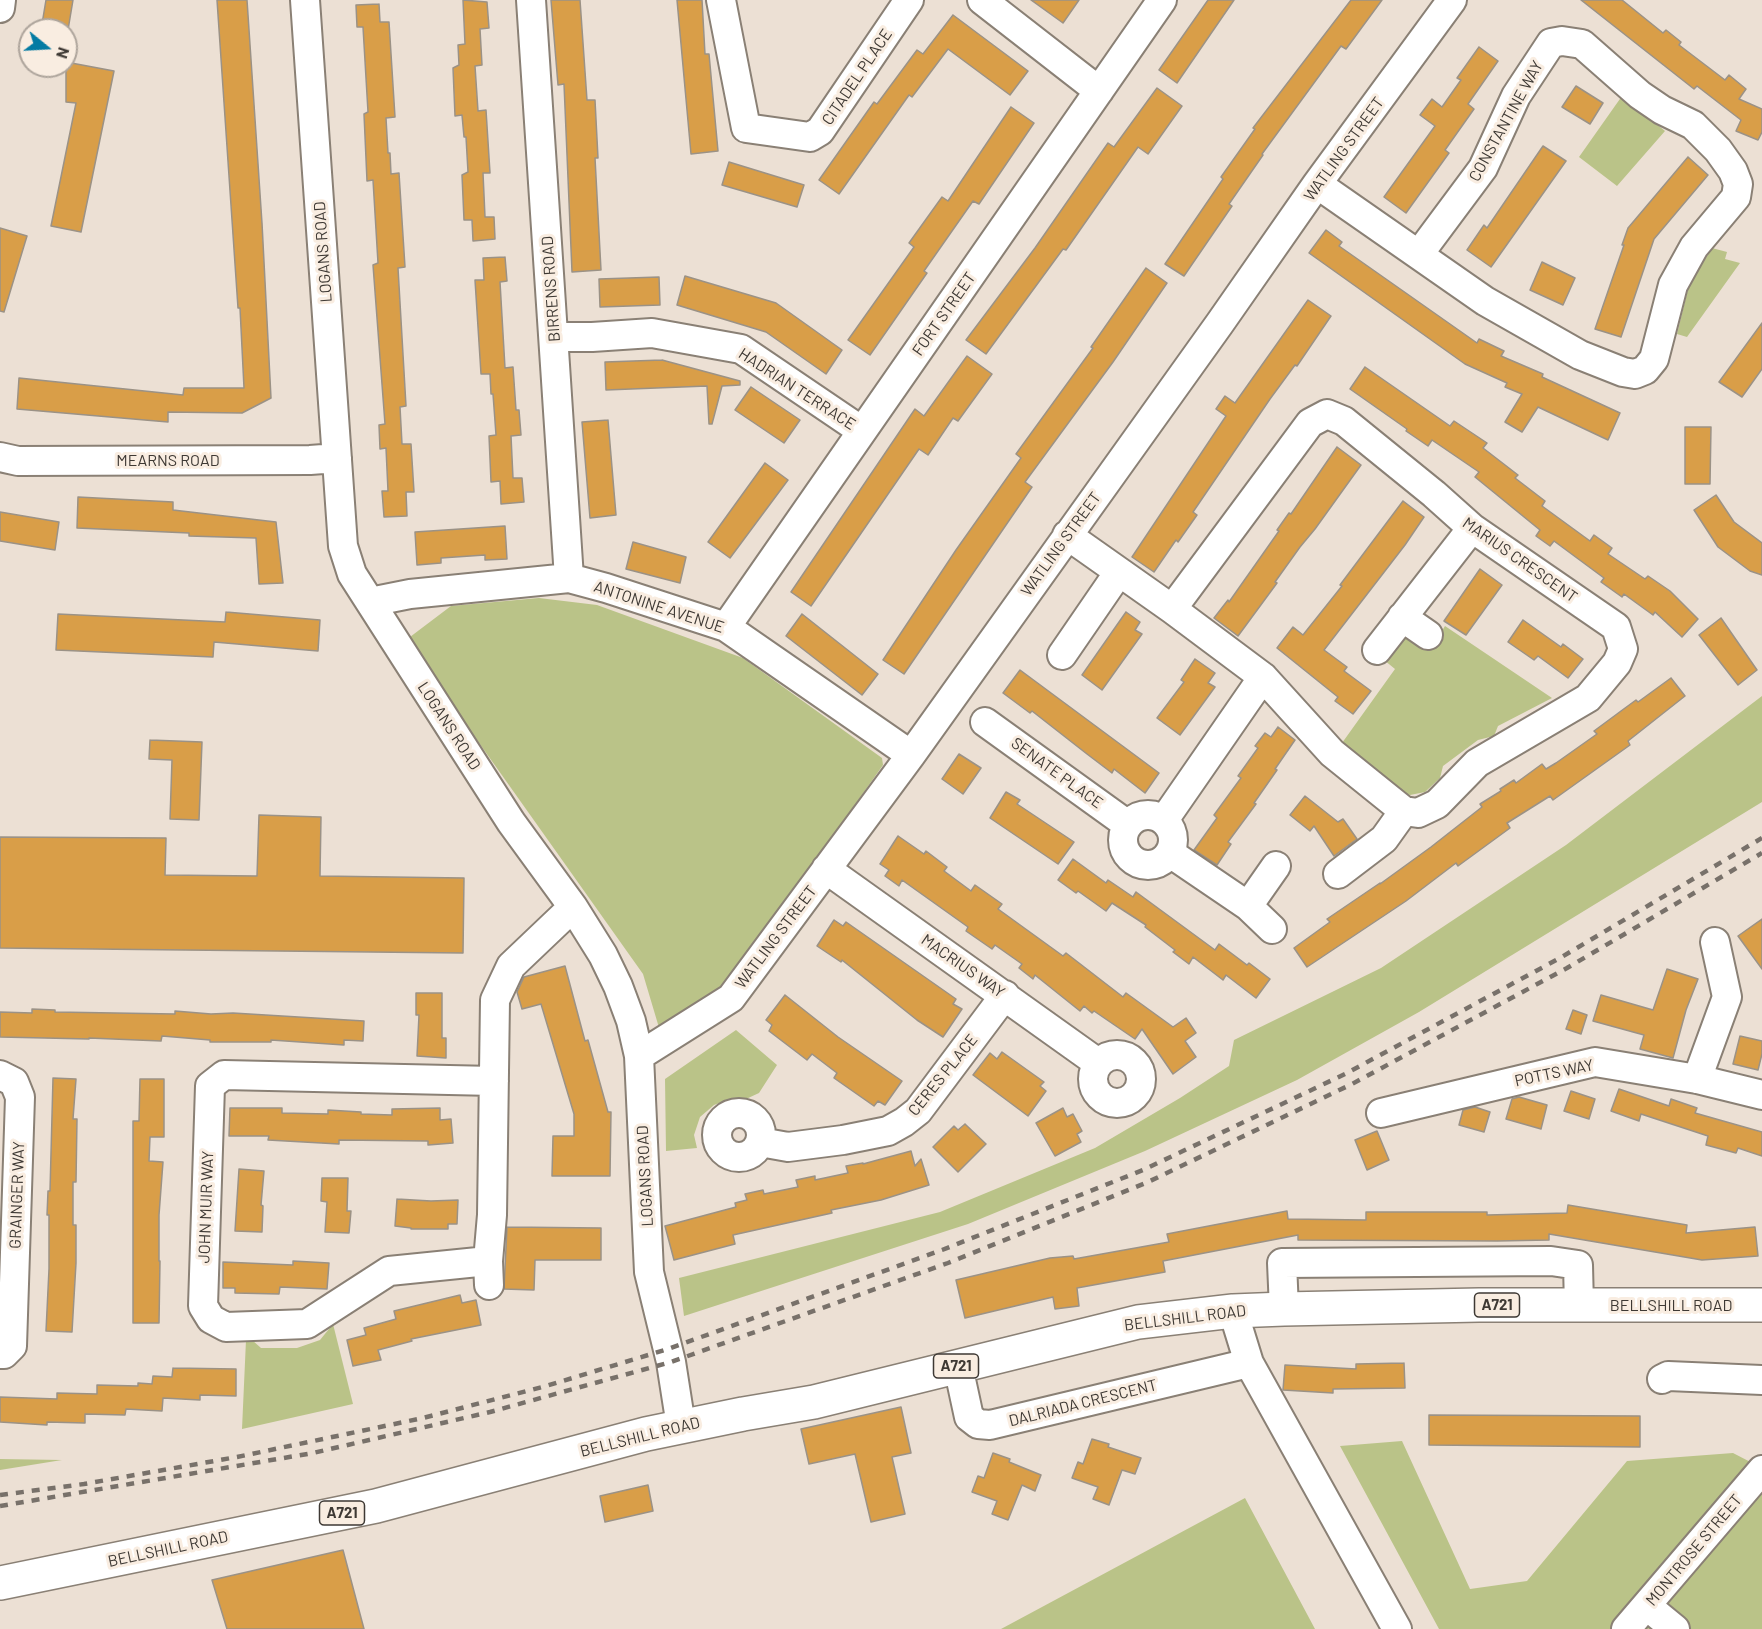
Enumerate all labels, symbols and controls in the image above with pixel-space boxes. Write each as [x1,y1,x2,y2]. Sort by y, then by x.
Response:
north arrow [18,18,78,78]
street label: CITADEL PLACE [818,25,896,129]
text: N [53,45,74,61]
street label: CONSTANTINE WAY [1465,57,1547,185]
street label: WATLING STREET [1300,93,1388,205]
street label: LOGANS ROAD [310,201,336,303]
street label: BIRRENS ROAD [538,235,564,343]
street label: FORT STREET [908,269,980,359]
street label: HADRIAN TERRACE [735,344,859,434]
street label: MEARNS ROAD [116,451,220,471]
street label: WATLING STREET [1017,488,1105,600]
street label: MARIUS CRESCENT [1459,513,1581,607]
street label: ANTONINE AVENUE [591,577,727,637]
street label: LOGANS ROAD [413,678,485,774]
street label: SENATE PLACE [1007,733,1107,813]
street label: WATLING STREET [731,882,821,992]
street label: MACRIUS WAY [917,930,1009,1002]
street label: CERES PLACE [904,1030,982,1120]
street label: POTTS WAY [1513,1055,1595,1091]
street label: LOGANS ROAD [633,1125,657,1227]
street label: GRAINGER WAY [6,1141,28,1249]
street label: JOHN MUIR WAY [194,1150,218,1264]
road number: A721 [1474,1293,1520,1317]
street label: BELLSHILL ROAD [1610,1296,1732,1316]
street label: BELLSHILL ROAD [1123,1301,1247,1335]
road number: A721 [934,1354,978,1378]
street label: DALRIADA CRESCENT [1007,1375,1159,1431]
street label: BELLSHILL ROAD [578,1413,702,1461]
street label: MONTROSE STREET [1642,1490,1746,1610]
road number: A721 [320,1501,364,1525]
street label: BELLSHILL ROAD [106,1527,230,1571]

